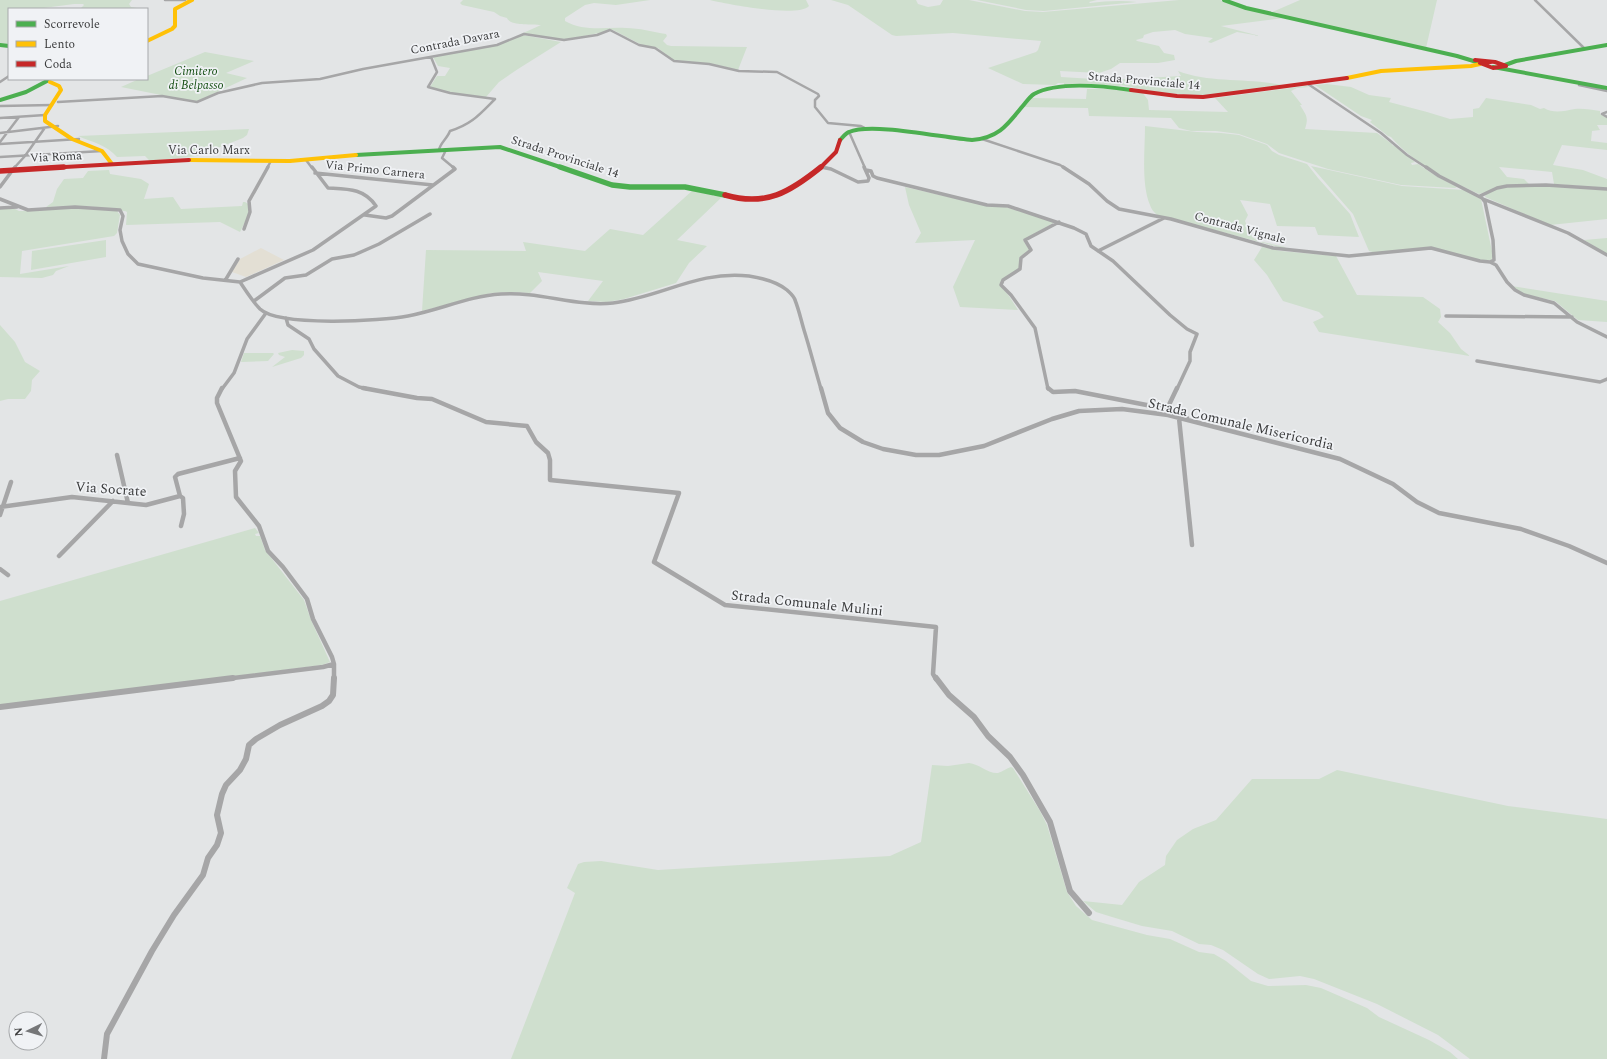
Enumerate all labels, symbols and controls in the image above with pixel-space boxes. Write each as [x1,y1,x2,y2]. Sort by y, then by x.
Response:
legend [8,8,148,80]
text: Scorrevole [44,15,100,34]
street label: Contrada Davara [409,24,501,60]
text: Lento [44,35,75,54]
text: Coda [44,55,72,74]
park label: Cimitero di Belpasso [168,62,224,95]
street label: Strada Provinciale 14 [1087,67,1201,95]
street label: Strada Provinciale 14 [509,131,621,183]
street label: Via Carlo Marx [168,141,250,160]
street label: Via Roma [30,146,83,168]
street label: Via Primo Carnera [324,155,426,185]
street label: Contrada Vignale [1192,207,1288,249]
street label: Strada Comunale Misericordia [1146,392,1336,456]
street label: Via Socrate [75,476,148,502]
street label: Strada Comunale Mulini [730,585,884,621]
north arrow [8,1011,48,1051]
text: N [10,1027,27,1037]

